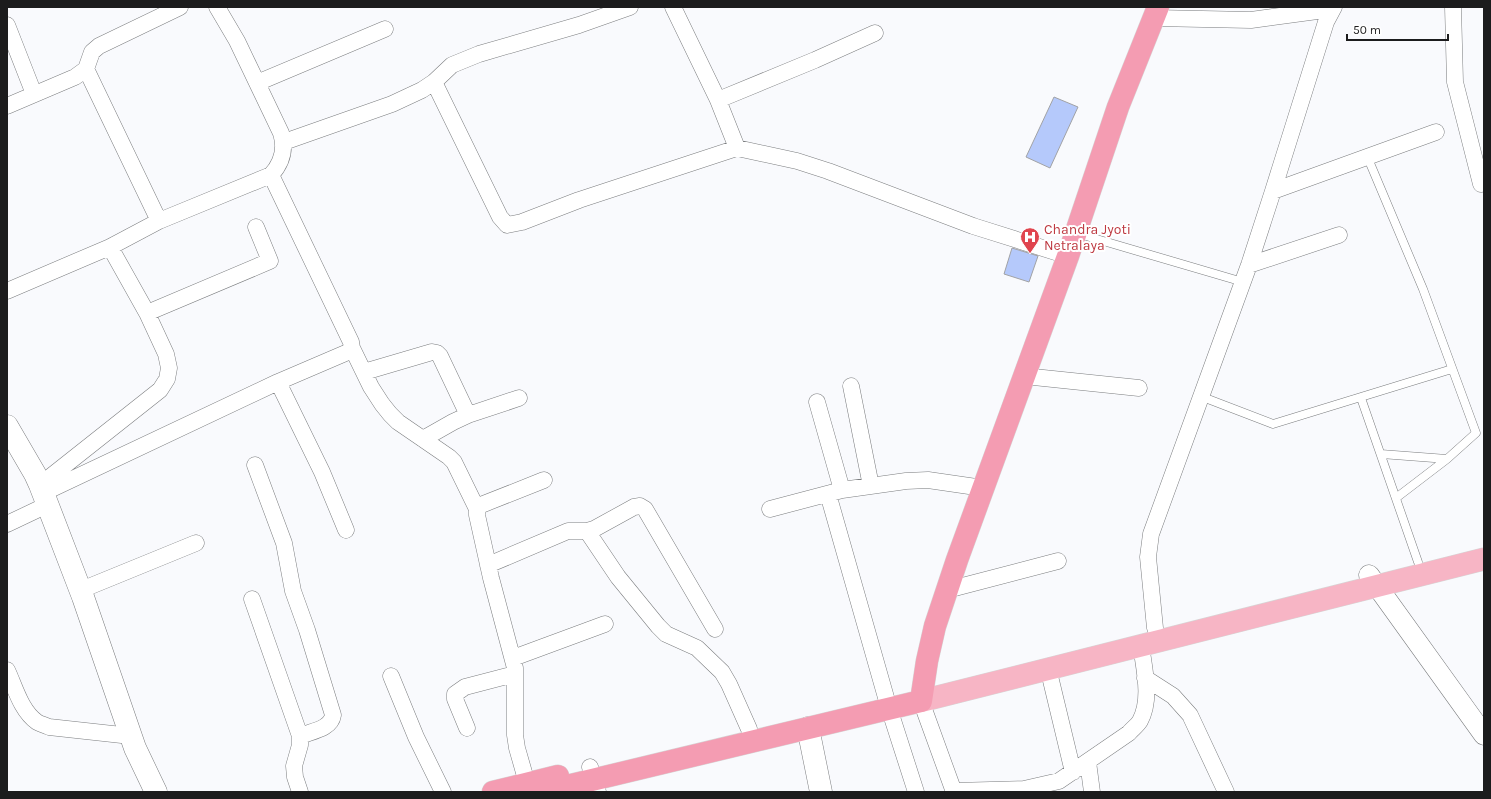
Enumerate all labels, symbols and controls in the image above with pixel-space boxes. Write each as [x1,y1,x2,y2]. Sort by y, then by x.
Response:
scale bar [1347,16,1448,42]
text: 50 m [1353,23,1381,37]
place label: Chandra Jyoti Netralaya [1044,221,1131,254]
hospital icon: Chandra Jyoti Netralaya [1019,226,1041,254]

